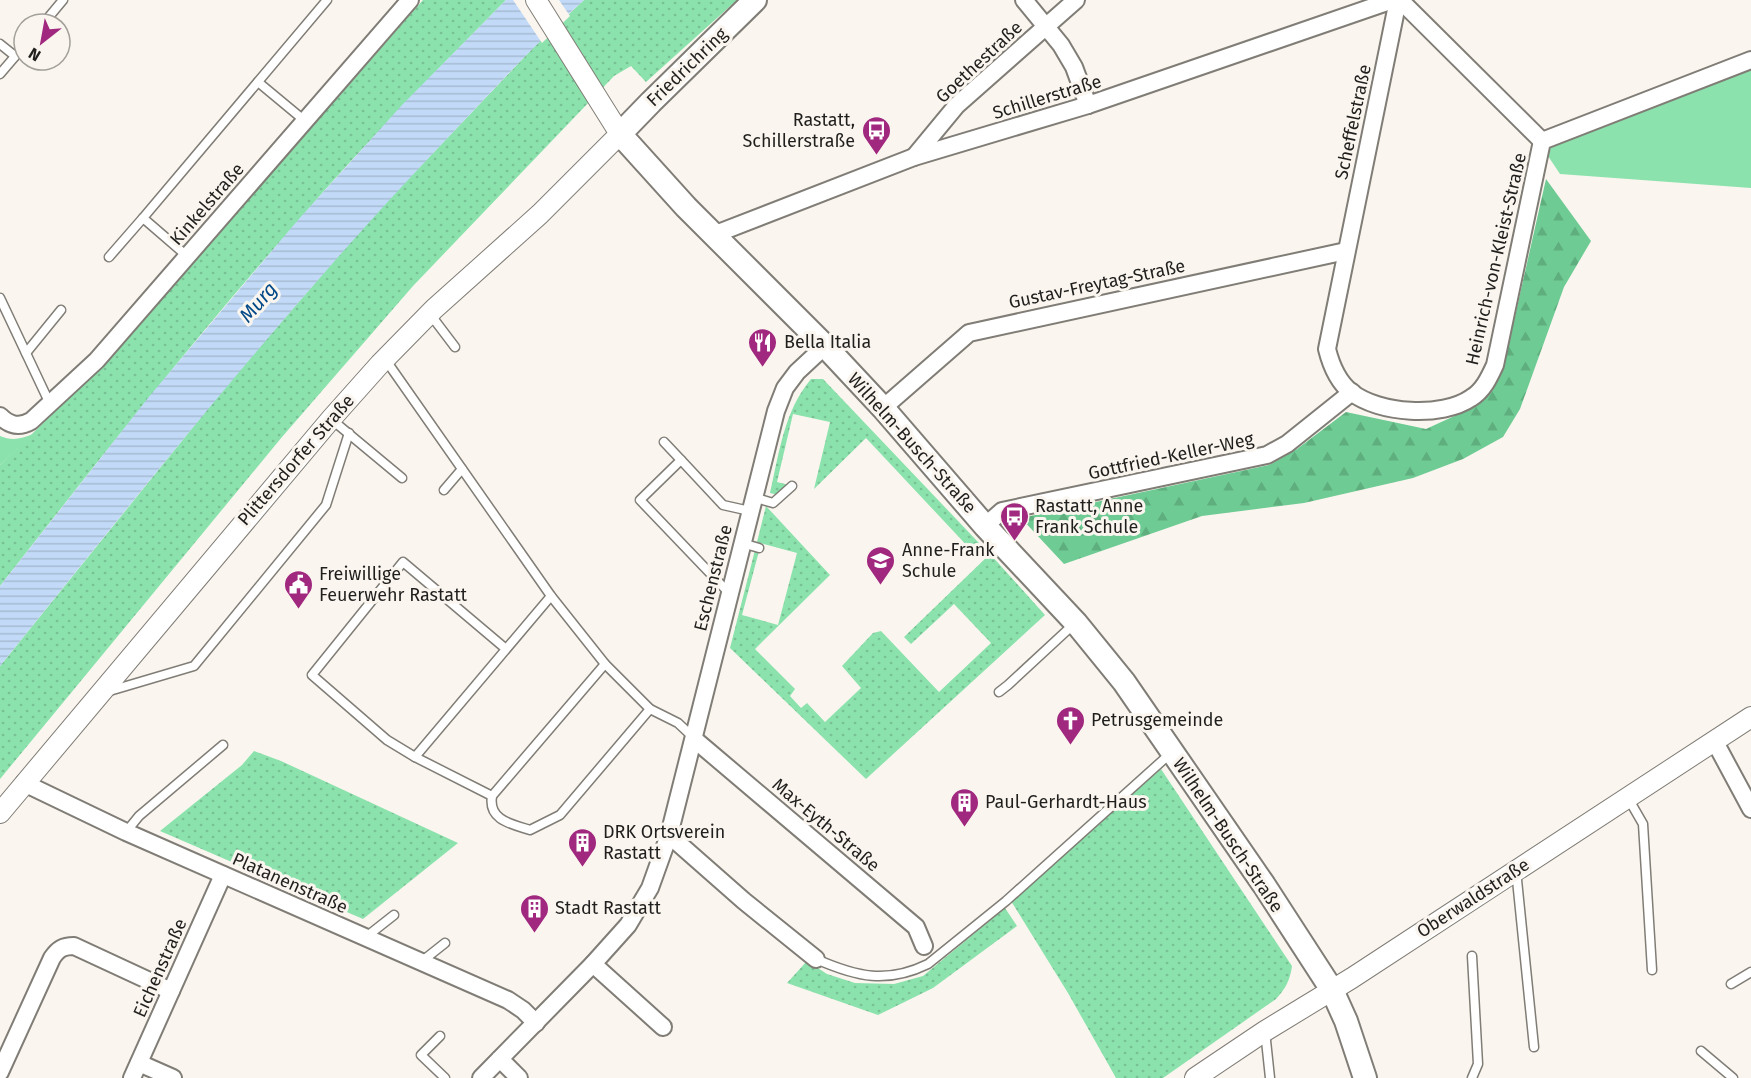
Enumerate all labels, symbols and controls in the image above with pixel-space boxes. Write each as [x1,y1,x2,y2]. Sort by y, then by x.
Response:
north arrow [12,12,72,72]
street label: Goethestraße [931,16,1027,108]
street label: Friedrichring [642,23,732,111]
text: N [25,44,44,65]
street label: Scheffelstraße [1330,62,1376,182]
street label: Schillerstraße [990,70,1104,124]
place label: Rastatt, Schillerstraße [743,109,855,152]
bus stop icon: Rastatt, Schillerstraße [860,114,892,156]
street label: Heinrich-von-Kleist-Straße [1461,151,1531,367]
street label: Kinkelstraße [165,158,249,250]
street label: Gustav-Freytag-Straße [1007,255,1187,313]
water label: Murg [234,277,282,327]
restaurant icon: Bella Italia [747,326,779,368]
place label: Bella Italia [784,331,871,353]
street label: Wilhelm-Busch-Straße [843,368,981,518]
street label: Plittersdorfer Straße [233,390,359,530]
street label: Gottfried-Keller-Weg [1086,428,1256,484]
place label: Rastatt, Anne Frank Schule [1035,495,1143,538]
bus stop icon: Rastatt, Anne Frank Schule [998,500,1030,542]
street label: Eschenstraße [689,522,737,634]
place label: Anne-Frank Schule [902,539,995,582]
school or university icon: Anne-Frank Schule [865,544,897,586]
place label: Freiwillige Feuerwehr Rastatt [319,563,468,606]
public building icon: Freiwillige Feuerwehr Rastatt [282,568,314,610]
church icon: Petrusgemeinde [1054,704,1086,746]
place label: Petrusgemeinde [1091,709,1223,731]
street label: Wilhelm-Busch-Straße [1168,753,1288,917]
street label: Max-Eyth-Straße [768,774,884,876]
building icon: Paul-Gerhardt-Haus [948,786,980,828]
place label: Paul-Gerhardt-Haus [985,791,1147,813]
place label: DRK Ortsverein Rastatt [603,821,725,864]
building icon: DRK Ortsverein Rastatt [566,826,598,868]
street label: Platanenstraße [229,848,351,918]
street label: Oberwaldstraße [1413,853,1533,943]
building icon: Stadt Rastatt [518,892,550,934]
place label: Stadt Rastatt [555,897,661,919]
street label: Eichenstraße [128,915,192,1021]

